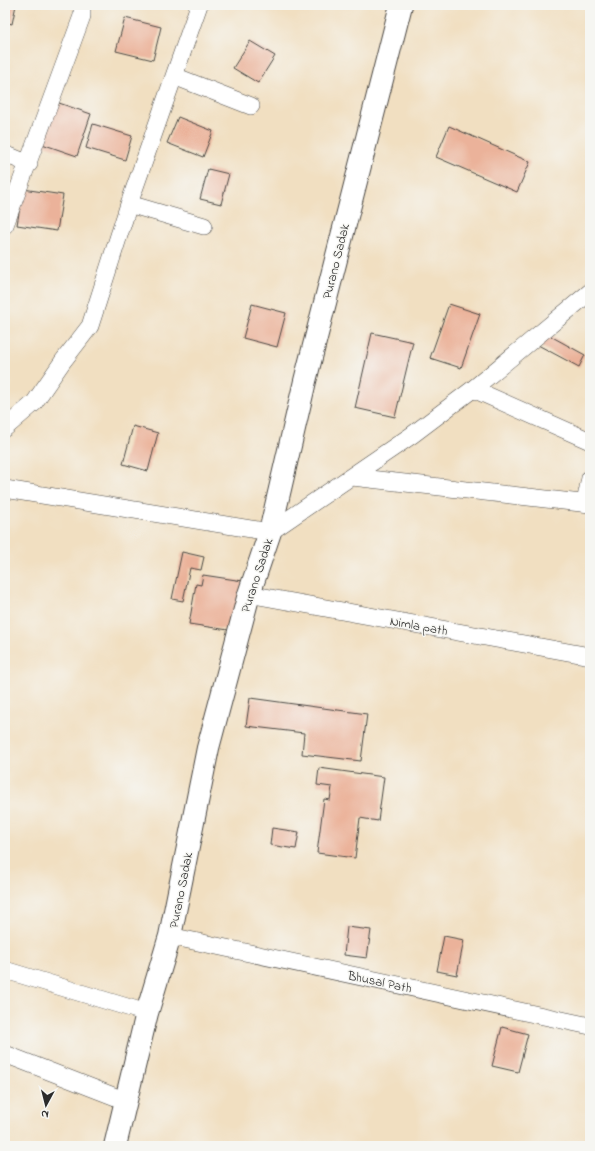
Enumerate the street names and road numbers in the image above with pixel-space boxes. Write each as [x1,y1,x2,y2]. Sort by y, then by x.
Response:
street label: Purano Sadak [318,221,355,301]
street label: Purano Sadak [236,536,278,615]
street label: Nimla path [388,612,449,641]
street label: Purano Sadak [165,850,198,930]
street label: Bhusal Path [345,966,413,999]

